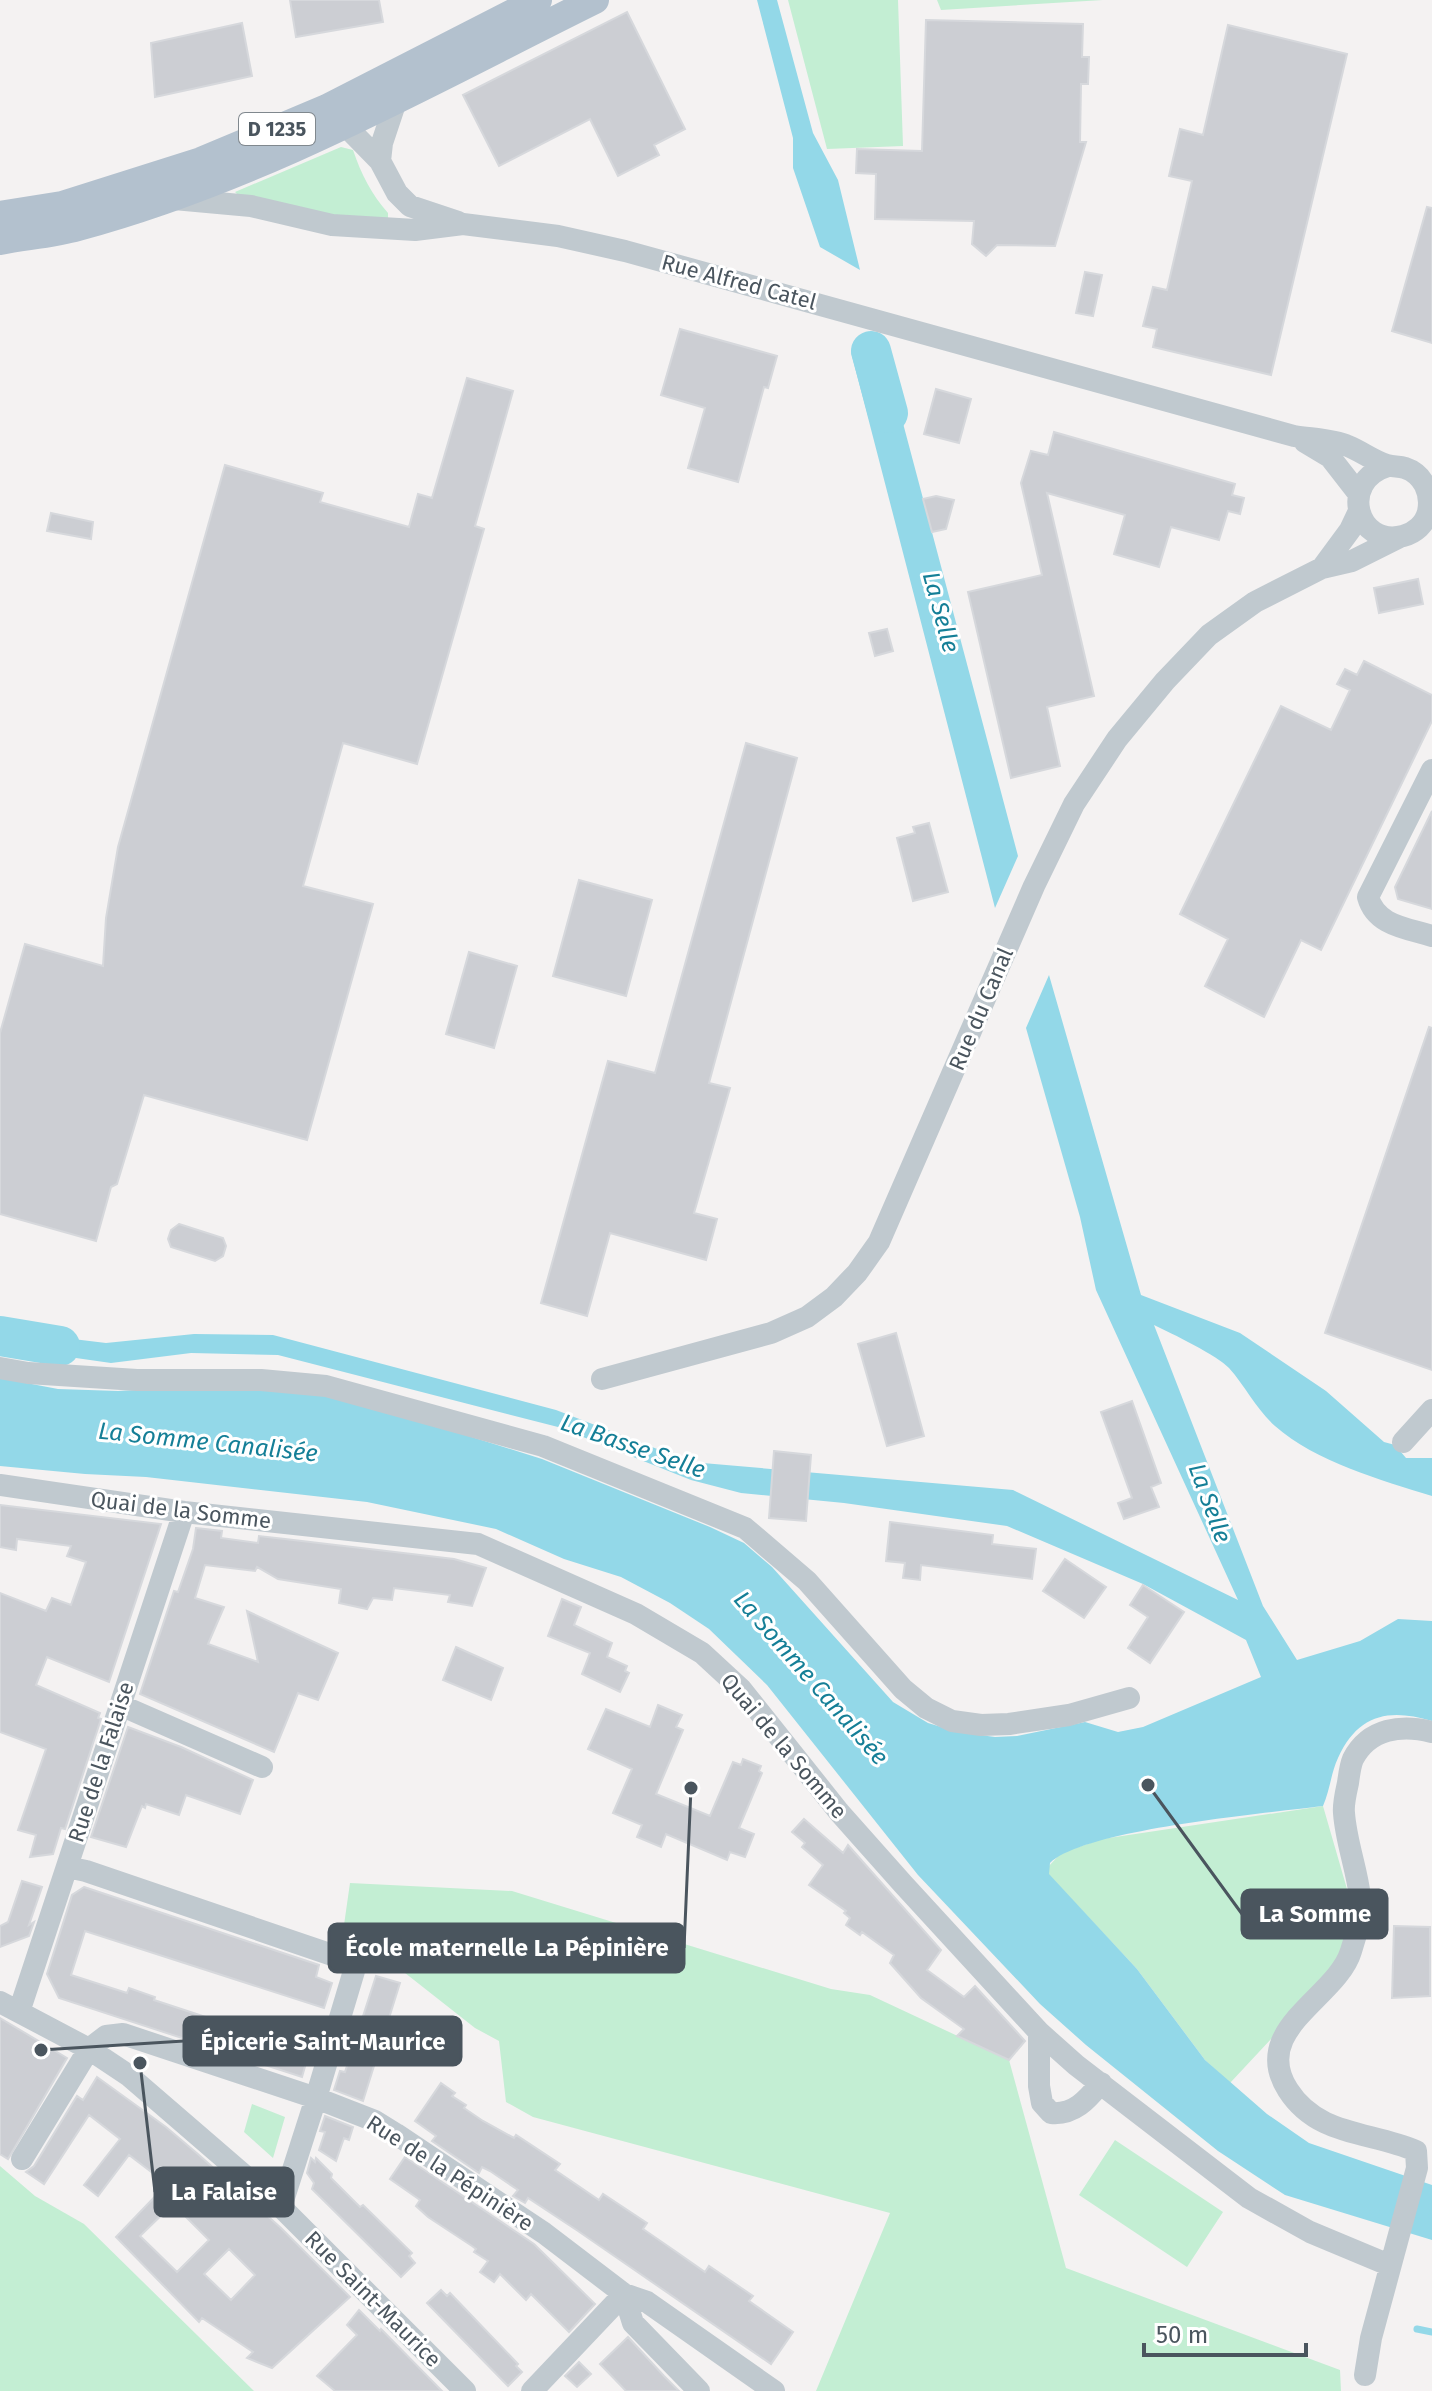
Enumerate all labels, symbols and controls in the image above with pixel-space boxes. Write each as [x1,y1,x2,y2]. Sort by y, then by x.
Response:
road number: D 1235 [239,113,315,145]
street label: Rue Alfred Catel [659,248,819,316]
water label: La Selle [917,569,965,655]
street label: Rue du Canal [943,943,1019,1075]
water label: La Basse Selle [557,1408,709,1484]
water label: La Somme Canalisée [97,1417,319,1467]
water label: La Selle [1183,1459,1237,1547]
street label: Quai de la Somme [89,1486,273,1534]
water label: La Somme Canalisée [728,1586,894,1770]
street label: Quai de la Somme [715,1668,853,1824]
street label: Rue de la Falaise [62,1678,140,1846]
callout: La Somme [1242,1890,1387,1938]
text: La Somme [1259,1900,1371,1928]
callout: École maternelle La Pépinière [329,1924,684,1972]
text: École maternelle La Pépinière [345,1933,669,1962]
callout: Épicerie Saint-Maurice [184,2017,461,2065]
text: Épicerie Saint-Maurice [200,2027,446,2056]
street label: Rue de la Pépinière [362,2109,538,2237]
callout: La Falaise [155,2168,293,2216]
text: La Falaise [171,2178,277,2206]
street label: Rue Saint-Maurice [299,2225,447,2373]
scale bar [1144,2307,1306,2357]
text: 50 m [1156,2321,1208,2349]

